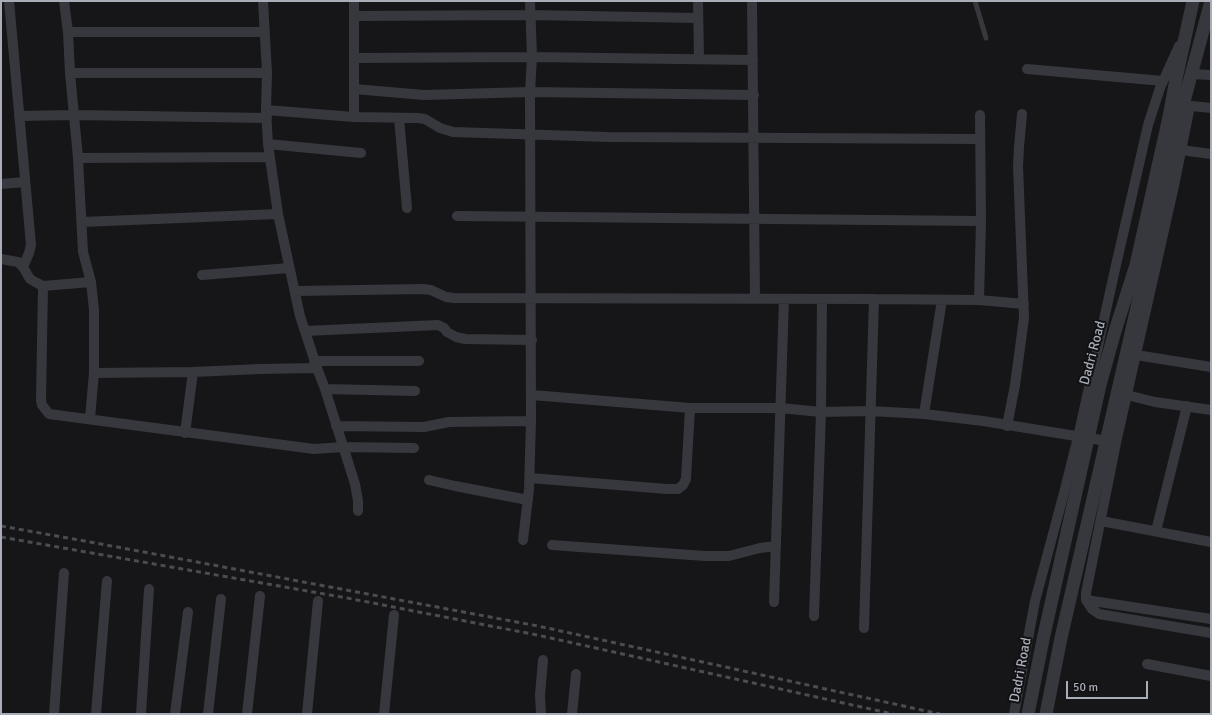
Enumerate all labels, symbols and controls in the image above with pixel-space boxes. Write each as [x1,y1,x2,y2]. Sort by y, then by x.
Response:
street label: Dadri Road [1076,319,1110,387]
street label: Dadri Road [1006,636,1036,704]
scale bar [1068,673,1150,699]
text: 50 m [1073,680,1098,695]

